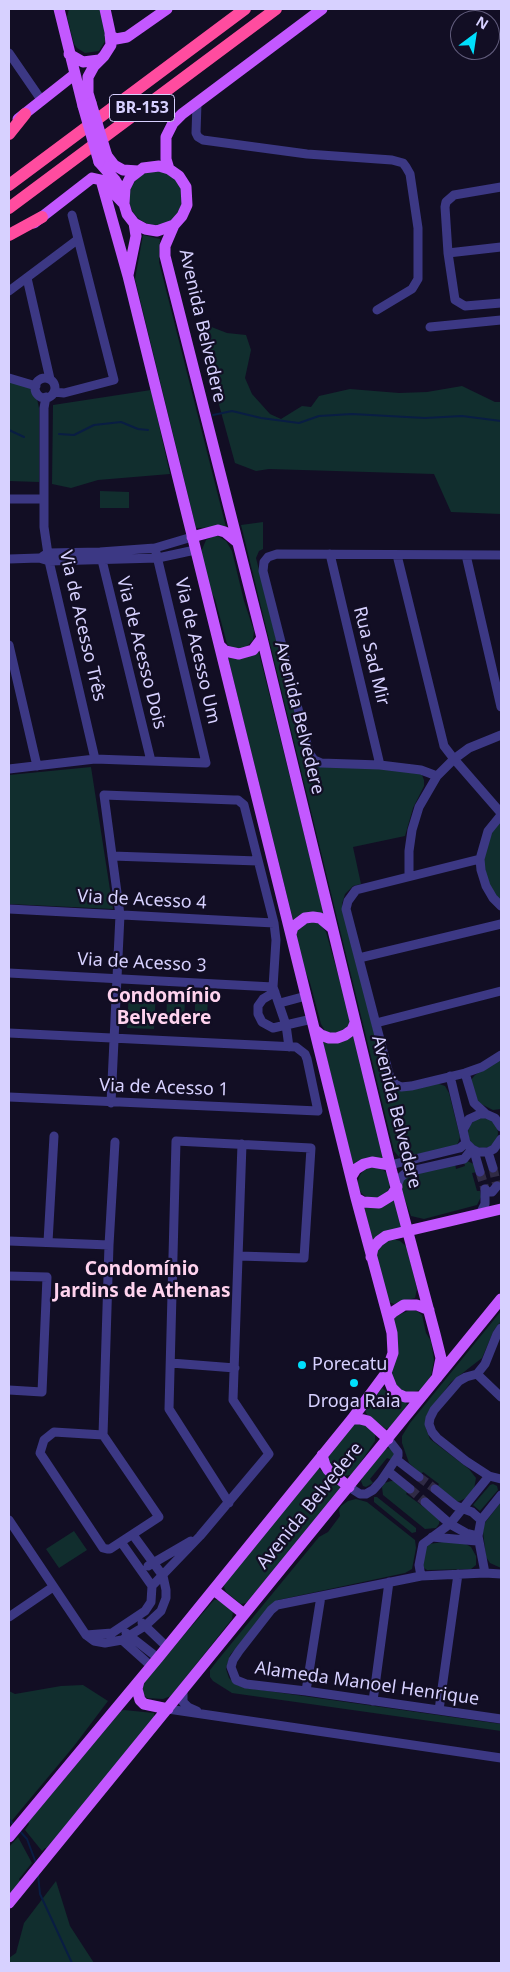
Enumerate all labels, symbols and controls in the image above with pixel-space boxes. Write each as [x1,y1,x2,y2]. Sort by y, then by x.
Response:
north arrow [450,10,500,60]
text: N [473,11,492,34]
road number: BR-153 [110,95,174,122]
street label: Avenida Belvedere [174,247,230,405]
street label: Via de Acesso Três [54,548,110,704]
street label: Via de Acesso Dois [112,574,170,732]
street label: Via de Acesso Um [170,576,224,726]
street label: Rua Sad Mir [348,604,394,708]
street label: Avenida Belvedere [270,639,328,797]
street label: Via de Acesso 4 [77,886,207,914]
street label: Via de Acesso 3 [77,949,207,977]
district label: Condomínio Belvedere [107,986,221,1030]
street label: Avenida Belvedere [367,1033,425,1191]
street label: Via de Acesso 1 [99,1075,229,1101]
district label: Condomínio Jardins de Athenas [54,1259,230,1303]
place label: Porecatu [312,1354,387,1376]
marker: Porecatu [296,1359,308,1371]
marker: Droga Raia [348,1377,360,1389]
place label: Droga Raia [308,1391,400,1413]
street label: Avenida Belvedere [252,1438,368,1574]
street label: Alameda Manoel Henrique [254,1658,480,1710]

